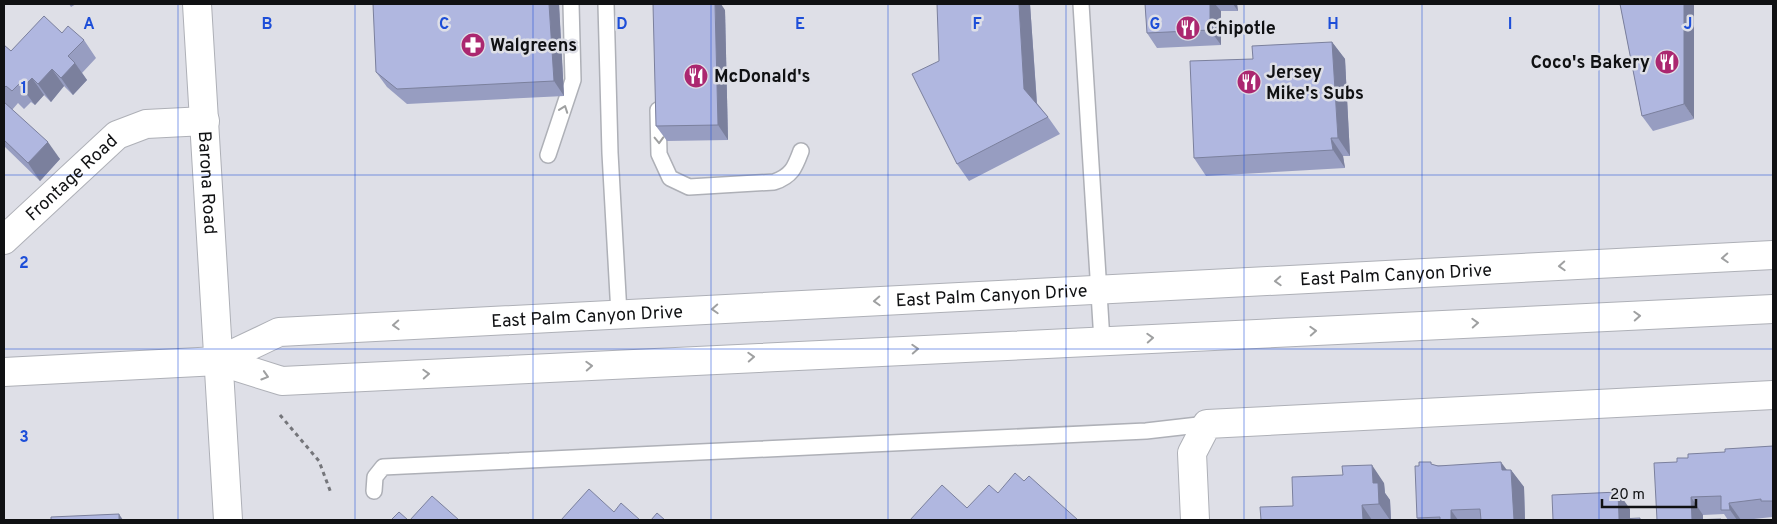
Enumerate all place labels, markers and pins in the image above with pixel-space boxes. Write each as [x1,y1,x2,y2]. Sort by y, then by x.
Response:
restaurant icon: Chipotle [1175,15,1201,41]
place label: Chipotle [1206,18,1276,41]
pharmacy icon: Walgreens [460,32,486,58]
place label: Walgreens [490,35,577,58]
restaurant icon: Coco's Bakery [1654,49,1680,75]
place label: Coco's Bakery [1530,52,1650,75]
place label: Jersey Mike's Subs [1266,62,1364,106]
restaurant icon: McDonald's [683,63,709,89]
place label: McDonald's [714,66,810,89]
restaurant icon: Jersey Mike's Subs [1236,69,1262,95]

